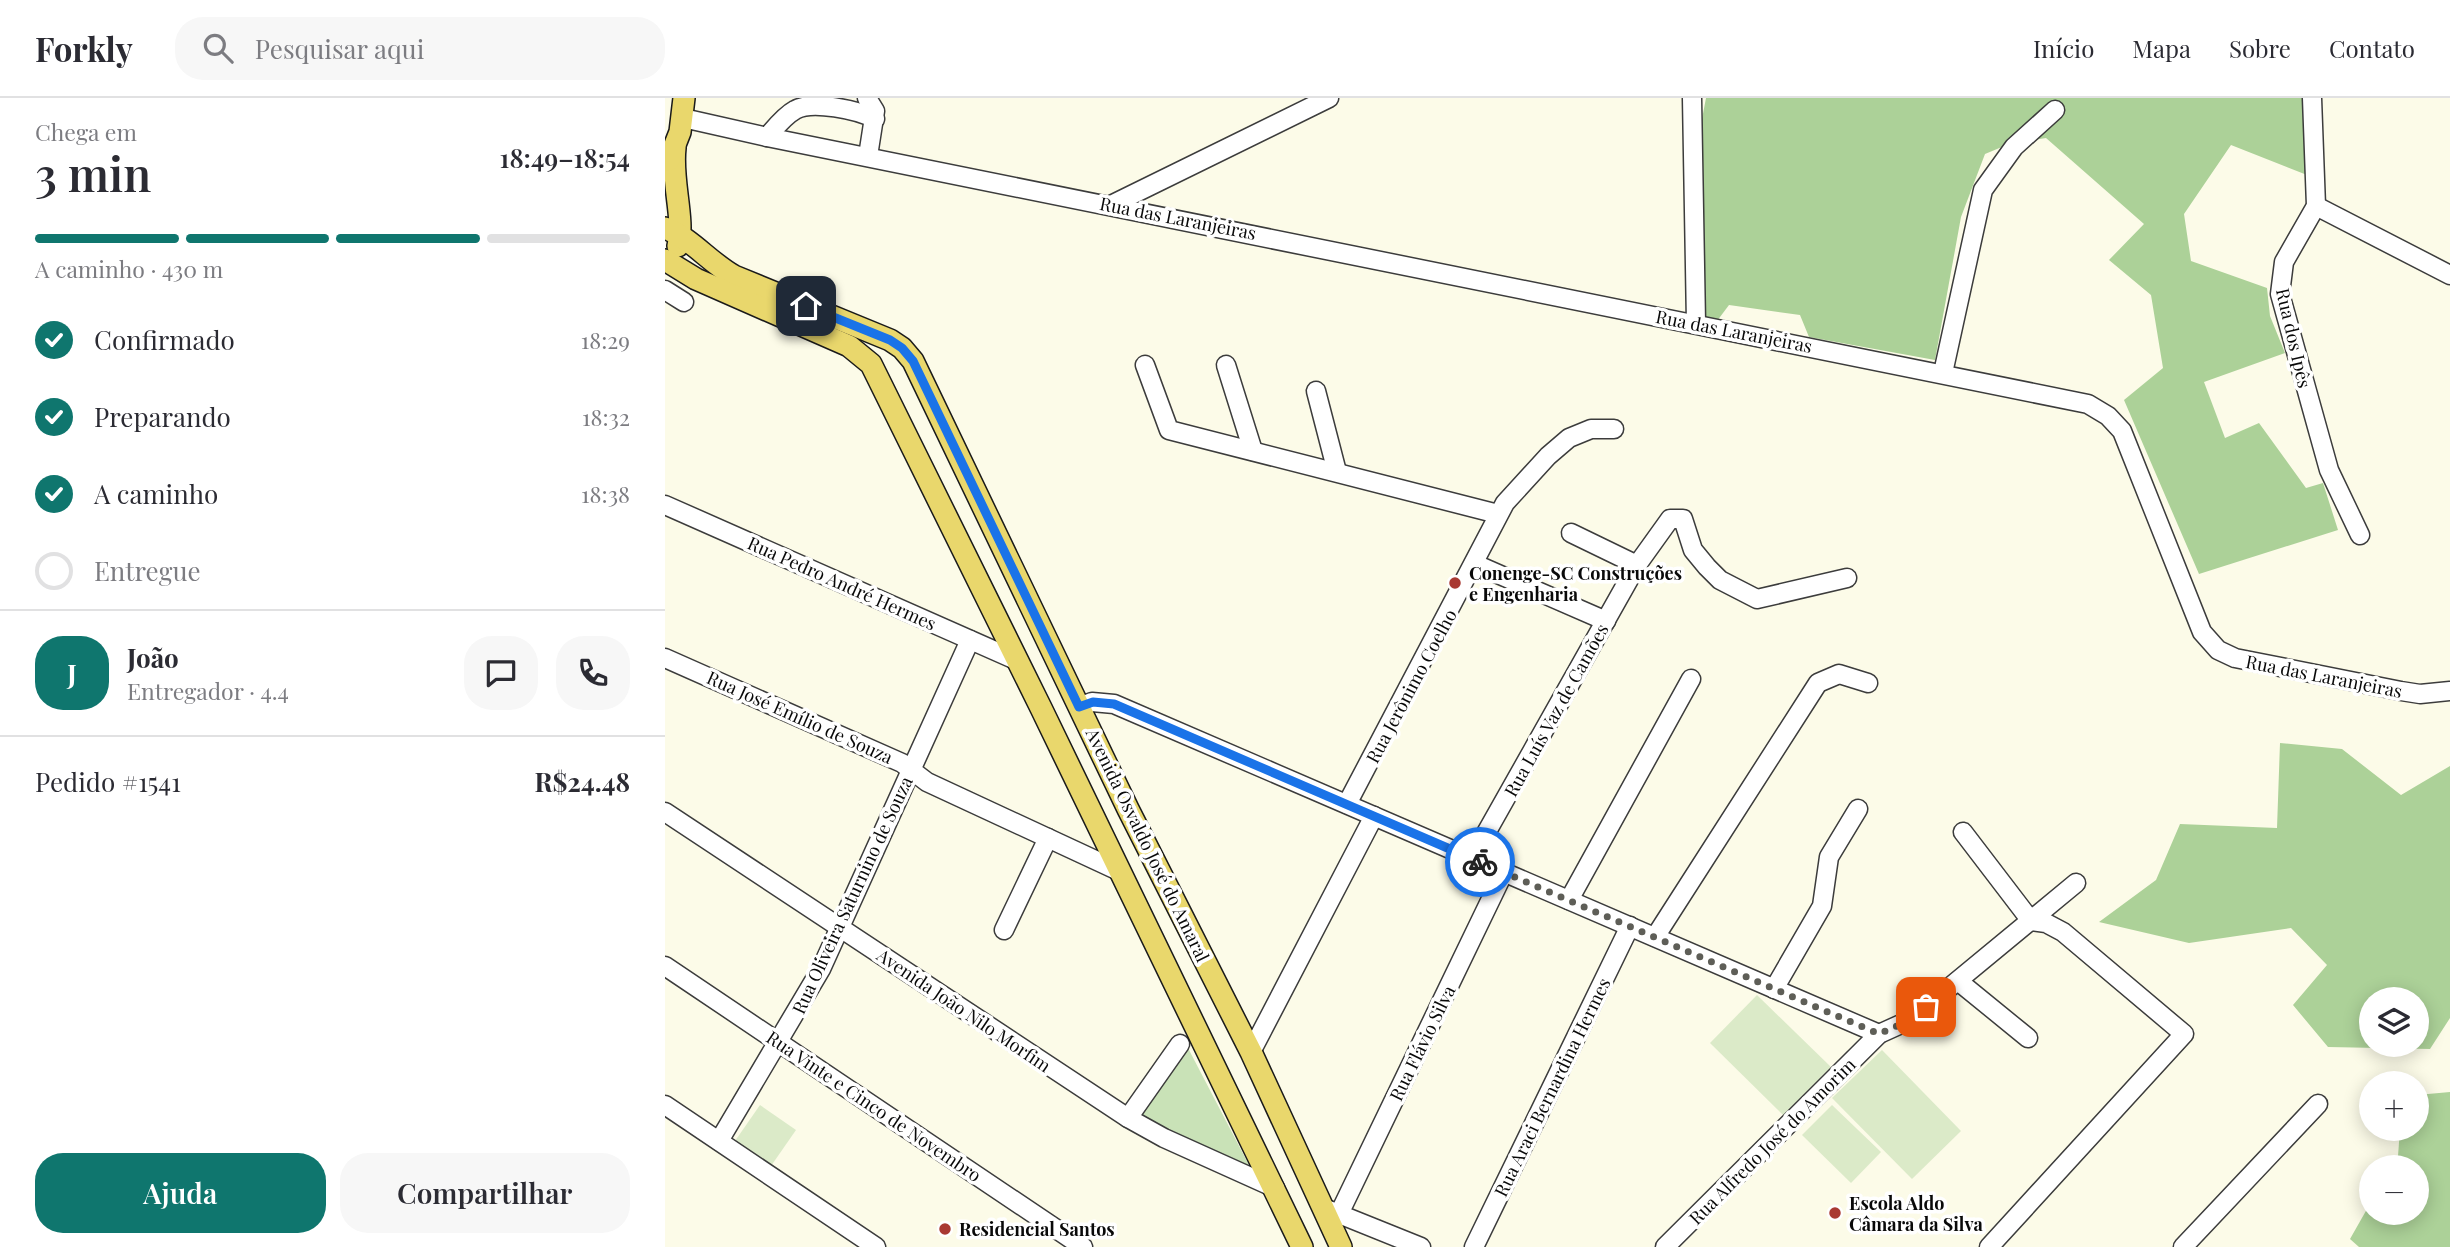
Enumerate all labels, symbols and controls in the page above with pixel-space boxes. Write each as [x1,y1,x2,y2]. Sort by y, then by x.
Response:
search box [175,17,665,80]
text: Forkly [35,26,133,70]
icon: search [199,29,237,67]
text: Pesquisar aqui [255,31,424,66]
text: Início [2033,32,2094,64]
text: Mapa [2132,32,2191,64]
text: Sobre [2229,32,2291,64]
text: Contato [2329,32,2415,64]
text: Chega em [35,116,137,147]
text: 18:49–18:54 [500,140,630,175]
text: 3 min [35,142,151,204]
street label: Rua das Laranjeiras [1098,191,1258,245]
text: A caminho · 430 m [35,253,223,284]
pin [776,276,836,336]
street label: Rua dos Ipês [2271,286,2317,390]
icon: home [787,287,825,325]
street label: Rua das Laranjeiras [1654,304,1814,358]
icon: check [35,321,73,359]
text: Confirmado [94,322,235,357]
text: 18:29 [581,324,630,355]
icon: check [35,398,73,436]
text: Preparando [94,399,231,434]
text: 18:32 [582,401,630,432]
icon: check [35,475,73,513]
text: A caminho [94,476,218,511]
text: 18:38 [581,478,630,509]
street label: Rua Pedro André Hermes [744,531,940,635]
text: Entregue [94,553,201,588]
place label: Conenge-SC Construções e Engenharia [1469,561,1682,606]
marker: Conenge-SC Construções e Engenharia [1447,575,1463,591]
street label: Rua Jerônimo Coelho [1360,605,1462,767]
street label: Rua Luís Vaz de Camões [1498,619,1614,801]
button: chat [464,636,538,710]
button: phone [556,636,630,710]
text: João [127,640,179,675]
street label: Rua das Laranjeiras [2244,649,2404,703]
text: J [67,656,77,691]
street label: Rua José Emílio de Souza [703,665,897,769]
text: Entregador · 4.4 [127,675,289,706]
street label: Avenida Osvaldo José do Amaral [1080,723,1215,966]
text: Pedido #1541 [35,764,181,799]
text: R$24.48 [534,764,630,799]
street label: Rua Oliveira Saturnino de Souza [786,772,918,1018]
courier [1445,827,1515,897]
icon: bike [1461,843,1499,881]
street label: Avenida João Nilo Morfim [872,942,1056,1077]
street label: Rua Araci Bernardina Hermes [1488,974,1616,1200]
pin [1896,977,1956,1037]
street label: Rua Flávio Silva [1384,981,1460,1105]
map controls [2359,987,2429,1225]
button: layers [2359,987,2429,1057]
icon: bag [1907,988,1945,1026]
street label: Rua Vinte e Cinco de Novembro [762,1025,986,1187]
street label: Rua Alfredo José do Amorim [1683,1052,1861,1230]
button: + [2359,1071,2429,1141]
button: Ajuda [35,1153,326,1233]
button: Compartilhar [340,1153,630,1233]
button: − [2359,1155,2429,1225]
place label: Escola Aldo Câmara da Silva [1849,1191,1983,1236]
marker: Escola Aldo Câmara da Silva [1827,1205,1843,1221]
place label: Residencial Santos [959,1217,1115,1241]
marker: Residencial Santos [937,1221,953,1237]

